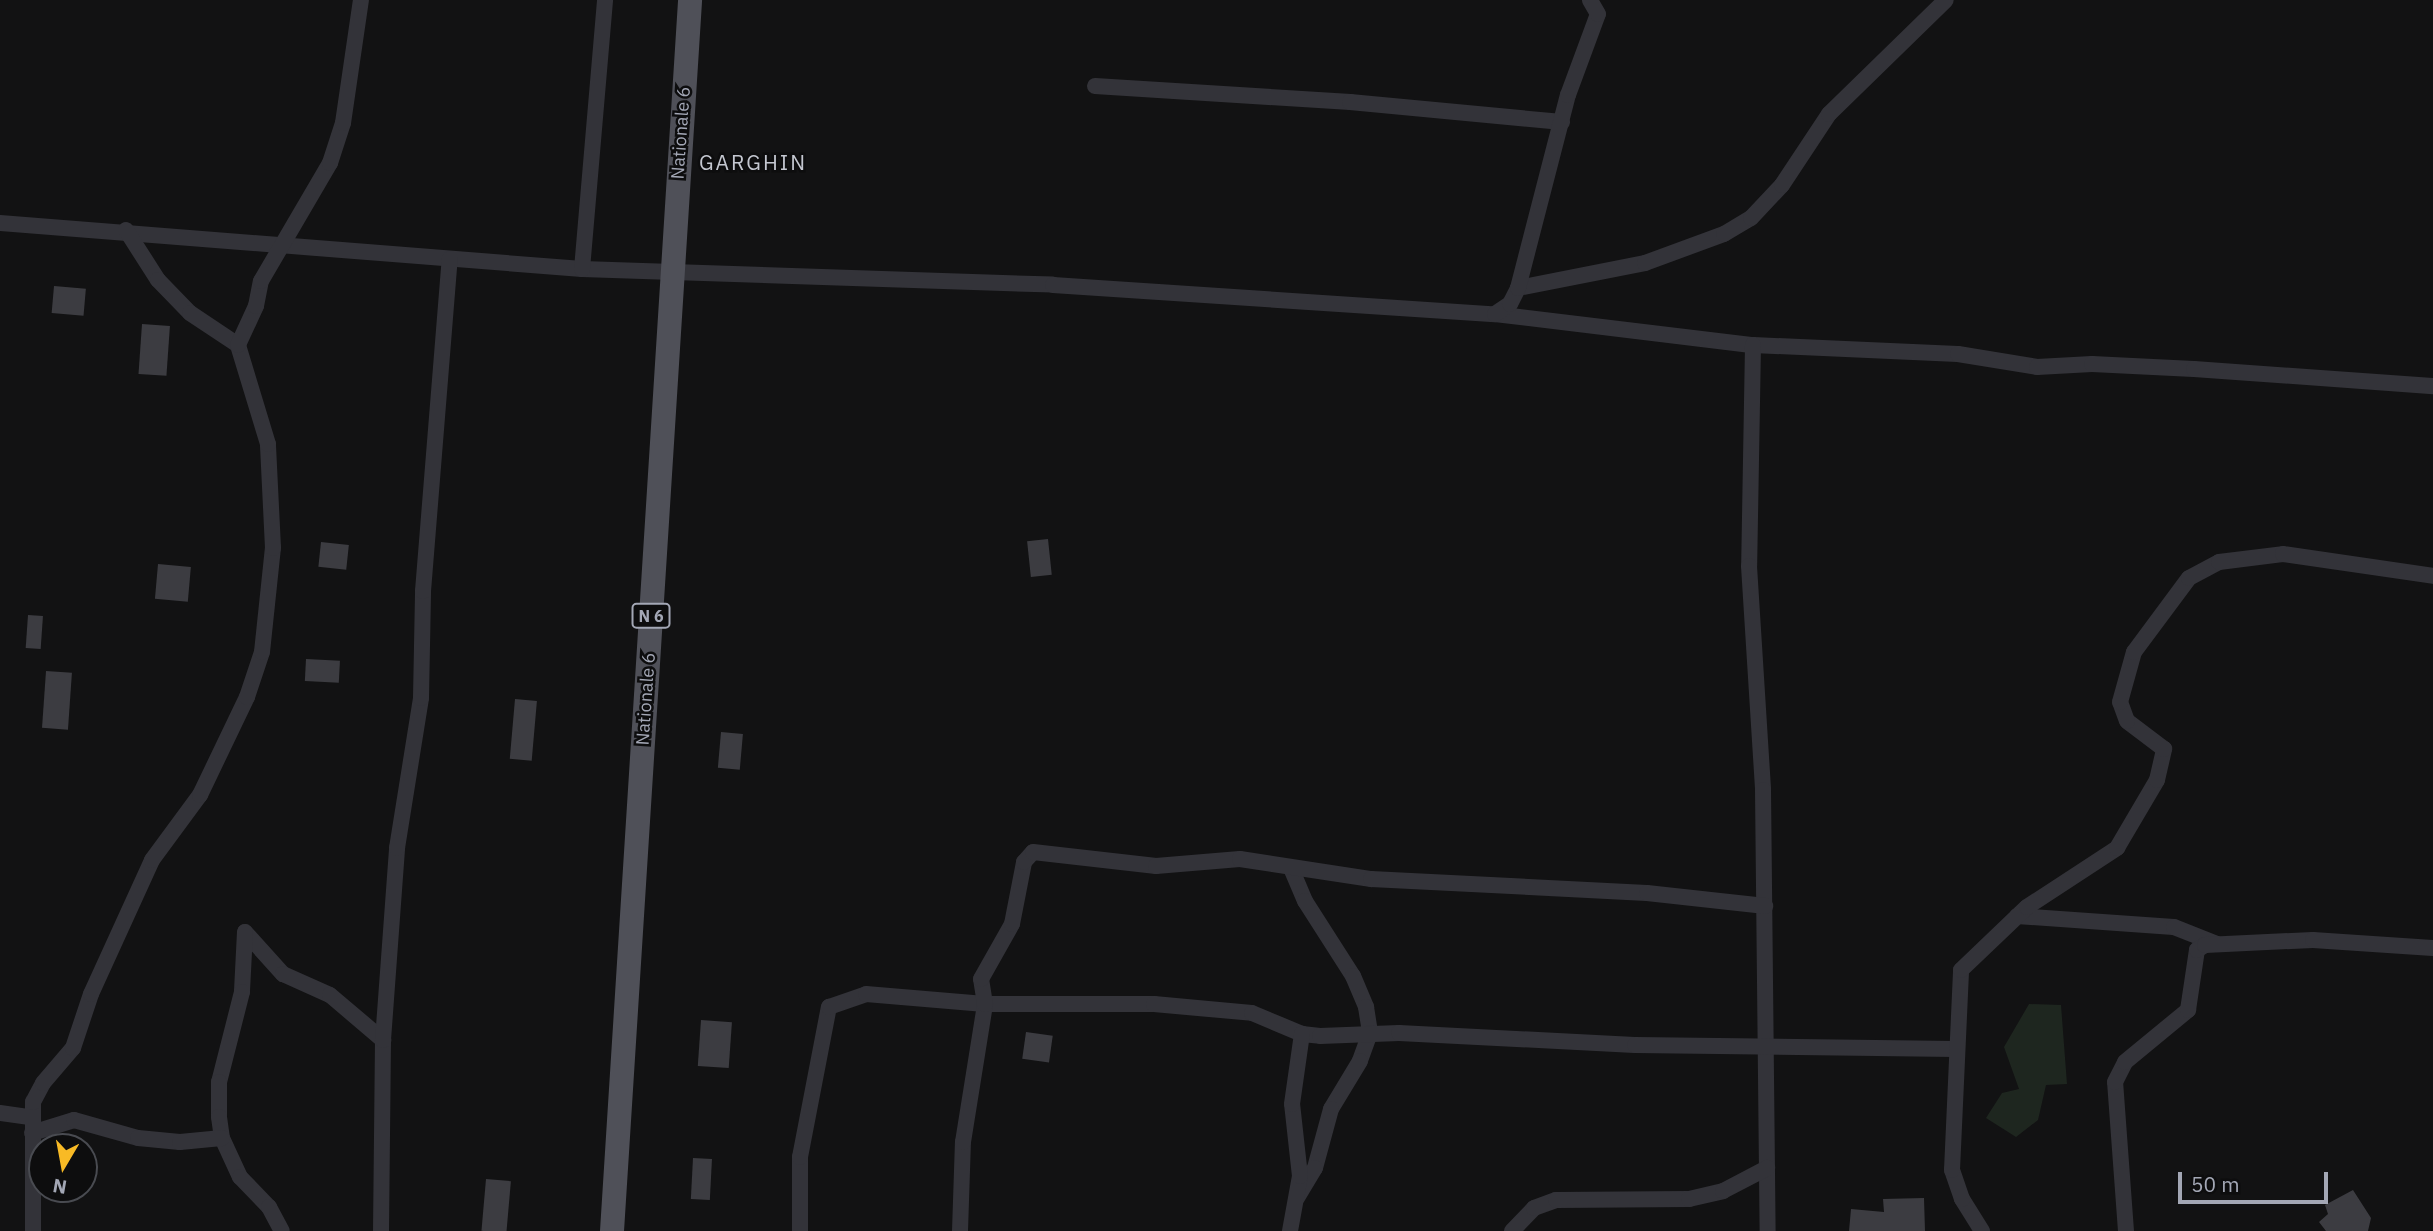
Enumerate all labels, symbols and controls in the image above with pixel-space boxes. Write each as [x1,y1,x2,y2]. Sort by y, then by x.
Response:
street label: Nationale 6 [667,86,695,180]
district label: GARGHIN [700,149,806,175]
road number: N 6 [630,604,672,628]
street label: Nationale 6 [632,652,660,746]
north arrow [28,1133,98,1203]
scale bar [2181,1158,2332,1202]
text: 50 m [2191,1170,2240,1198]
text: N [51,1174,69,1200]

